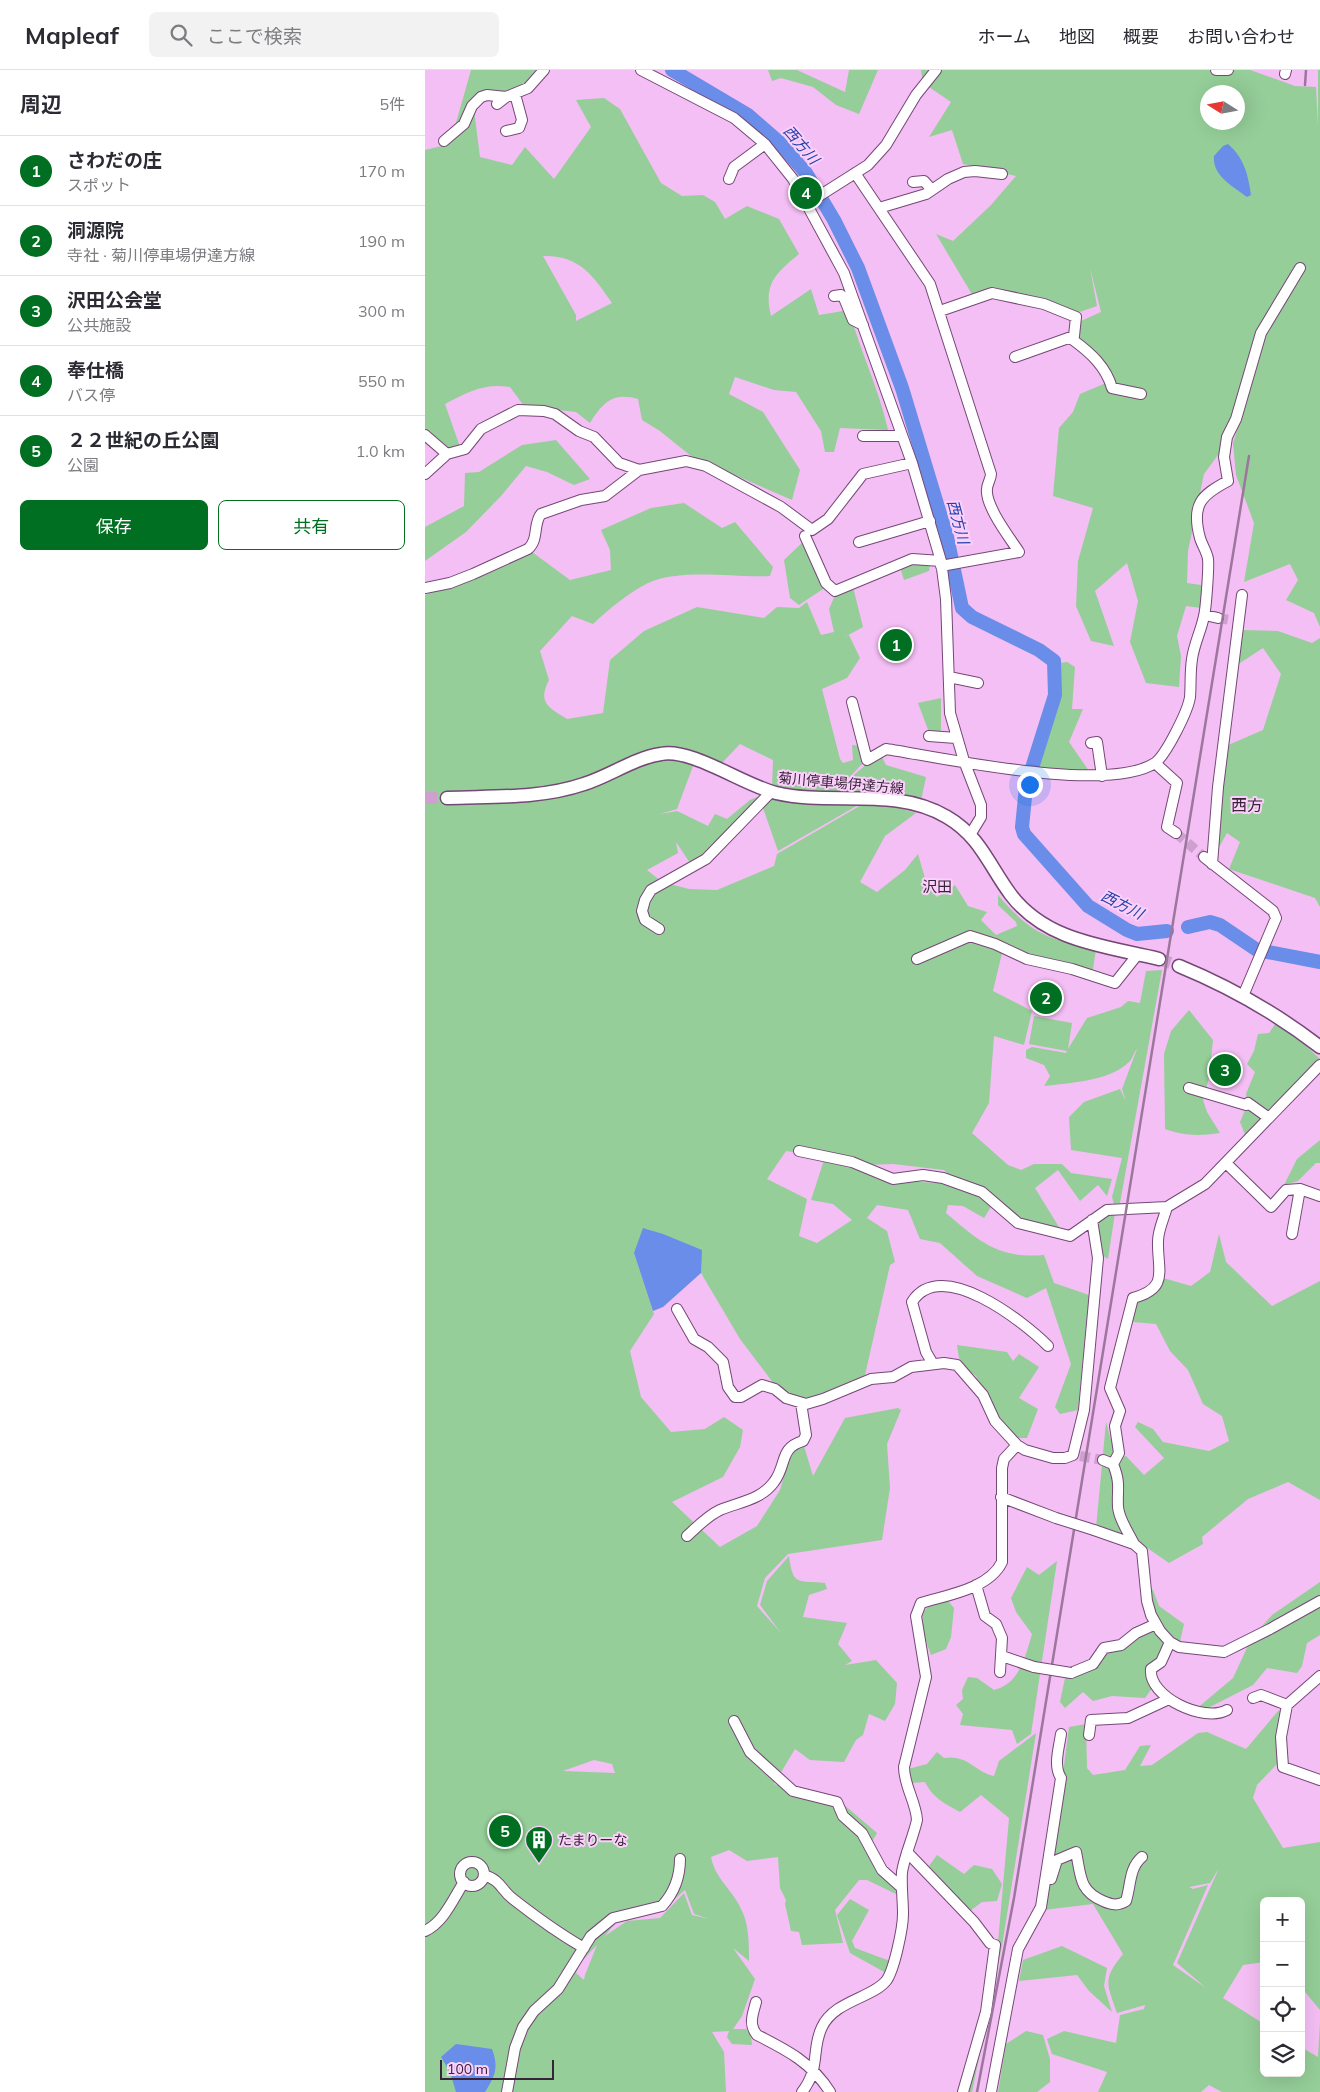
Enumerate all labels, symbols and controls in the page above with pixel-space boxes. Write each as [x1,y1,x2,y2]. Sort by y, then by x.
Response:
search box [149,12,499,57]
text: Mapleaf [25,20,119,50]
icon: search [167,21,195,49]
text: ここで検索 [207,24,302,48]
text: ホーム [978,25,1031,48]
text: 地図 [1059,25,1095,48]
text: 概要 [1123,25,1159,48]
text: お問い合わせ [1187,25,1295,48]
north arrow [1200,85,1245,130]
text: 周辺 [20,91,62,117]
text: 5件 [379,94,405,114]
water label: 西方川 [779,121,825,169]
text: さわだの庄 [67,148,162,172]
text: 1 [31,161,41,181]
text: 170 m [358,161,405,181]
pin: 4 [790,174,822,212]
text: スポット [67,175,131,195]
text: 洞源院 [67,218,124,242]
text: 2 [31,231,41,251]
text: 190 m [358,231,405,251]
text: 寺社 · 菊川停車場伊達方線 [67,245,255,265]
text: 沢田公会堂 [67,288,162,312]
text: 3 [31,301,41,321]
text: 300 m [358,301,405,321]
text: 公共施設 [67,315,131,335]
text: 奉仕橋 [67,358,124,382]
text: 4 [31,371,41,391]
text: 550 m [358,371,405,391]
text: バス停 [67,385,115,405]
text: ２２世紀の丘公園 [67,428,219,452]
text: 5 [31,441,41,461]
text: 1.0 km [356,441,405,461]
text: 公園 [67,455,99,475]
water label: 西方川 [943,498,974,548]
button: 保存 [20,500,208,550]
button: 共有 [218,500,405,550]
pin: 1 [880,626,912,664]
street label: 菊川停車場伊達方線 [777,769,905,797]
your location [1017,772,1043,798]
district label: 西方 [1231,795,1263,815]
district label: 沢田 [922,877,952,896]
water label: 西方川 [1098,886,1148,924]
pin: 2 [1030,979,1062,1017]
pin: 3 [1209,1051,1241,1089]
pin: 5 [489,1812,521,1850]
building icon: たまりーな [524,1825,554,1864]
place label: たまりーな [558,1831,628,1849]
map controls [1260,1897,1305,2077]
button: + [1260,1897,1305,1942]
button: − [1260,1942,1305,1987]
button: locate [1260,1987,1305,2032]
button: layers [1260,2032,1305,2077]
scale bar [440,2057,554,2080]
text: 100 m [447,2060,488,2078]

